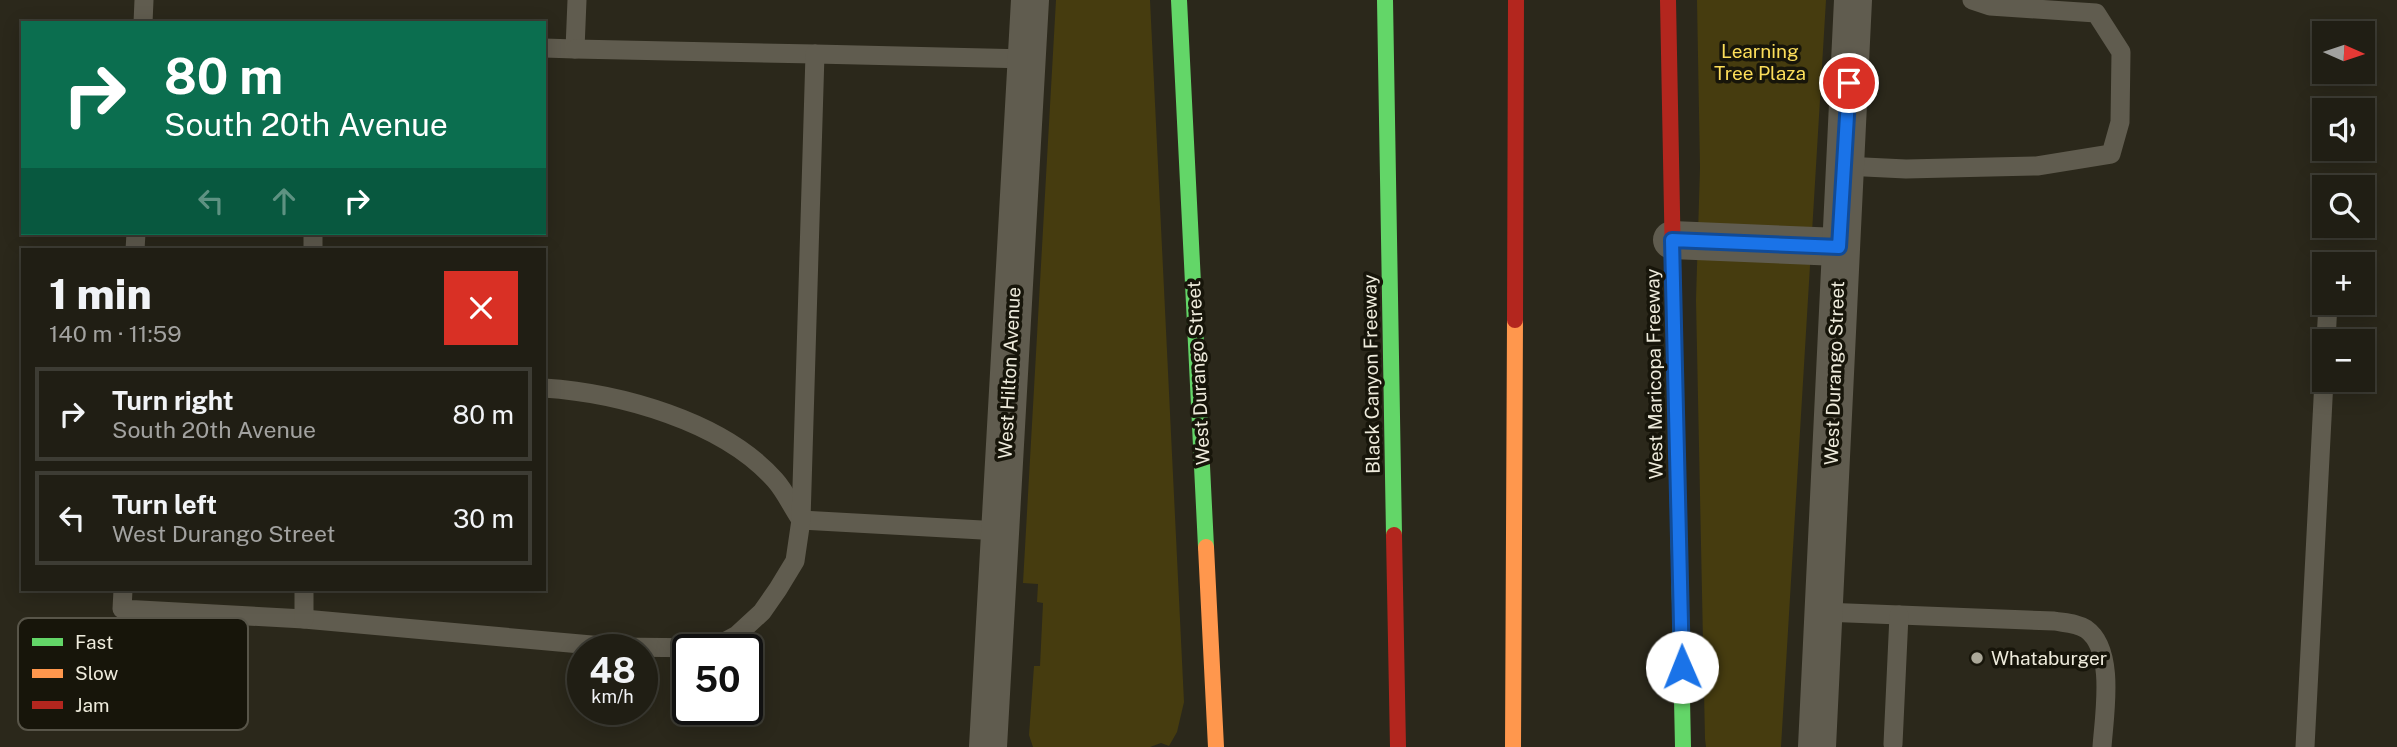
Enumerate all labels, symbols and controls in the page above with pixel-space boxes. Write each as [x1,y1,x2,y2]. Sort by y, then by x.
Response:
north arrow [2312,21,2375,84]
map controls [2312,21,2375,392]
park label: Learning Tree Plaza [1714,40,1806,84]
text: 80 m [164,47,283,105]
icon: right [49,49,140,140]
pin [1819,53,1879,113]
icon: arrive [1830,64,1868,102]
button: sound [2312,98,2375,161]
text: South 20th Avenue [164,106,448,143]
button: search [2312,175,2375,238]
icon: left [192,182,230,220]
icon: ahead [265,182,303,220]
icon: right [338,182,376,220]
button: + [2312,252,2375,315]
street label: West Maricopa Freeway [1641,268,1667,480]
text: 1 min [49,269,152,318]
button: close [444,271,518,345]
street label: Black Canyon Freeway [1358,274,1384,474]
street label: West Durango Street [1182,280,1214,466]
street label: West Durango Street [1820,280,1848,466]
street label: West Hilton Avenue [994,286,1024,460]
text: 140 m · 11:59 [49,320,182,347]
button: − [2312,329,2375,392]
text: Turn right [112,385,234,416]
icon: right [53,395,91,433]
text: 80 m [453,399,514,430]
text: South 20th Avenue [112,416,316,443]
text: Turn left [112,489,217,520]
icon: left [53,499,91,537]
text: 30 m [453,503,514,534]
text: West Durango Street [112,520,335,547]
legend [18,618,248,730]
position arrow [1645,630,1719,704]
text: Fast [75,631,113,653]
speed limit sign: 50 [672,634,763,725]
place label: Whataburger [1991,647,2107,669]
text: 48 [589,650,636,691]
marker: Whataburger [1969,650,1985,666]
text: Slow [75,662,119,684]
text: km/h [591,686,634,707]
text: Jam [75,694,109,716]

